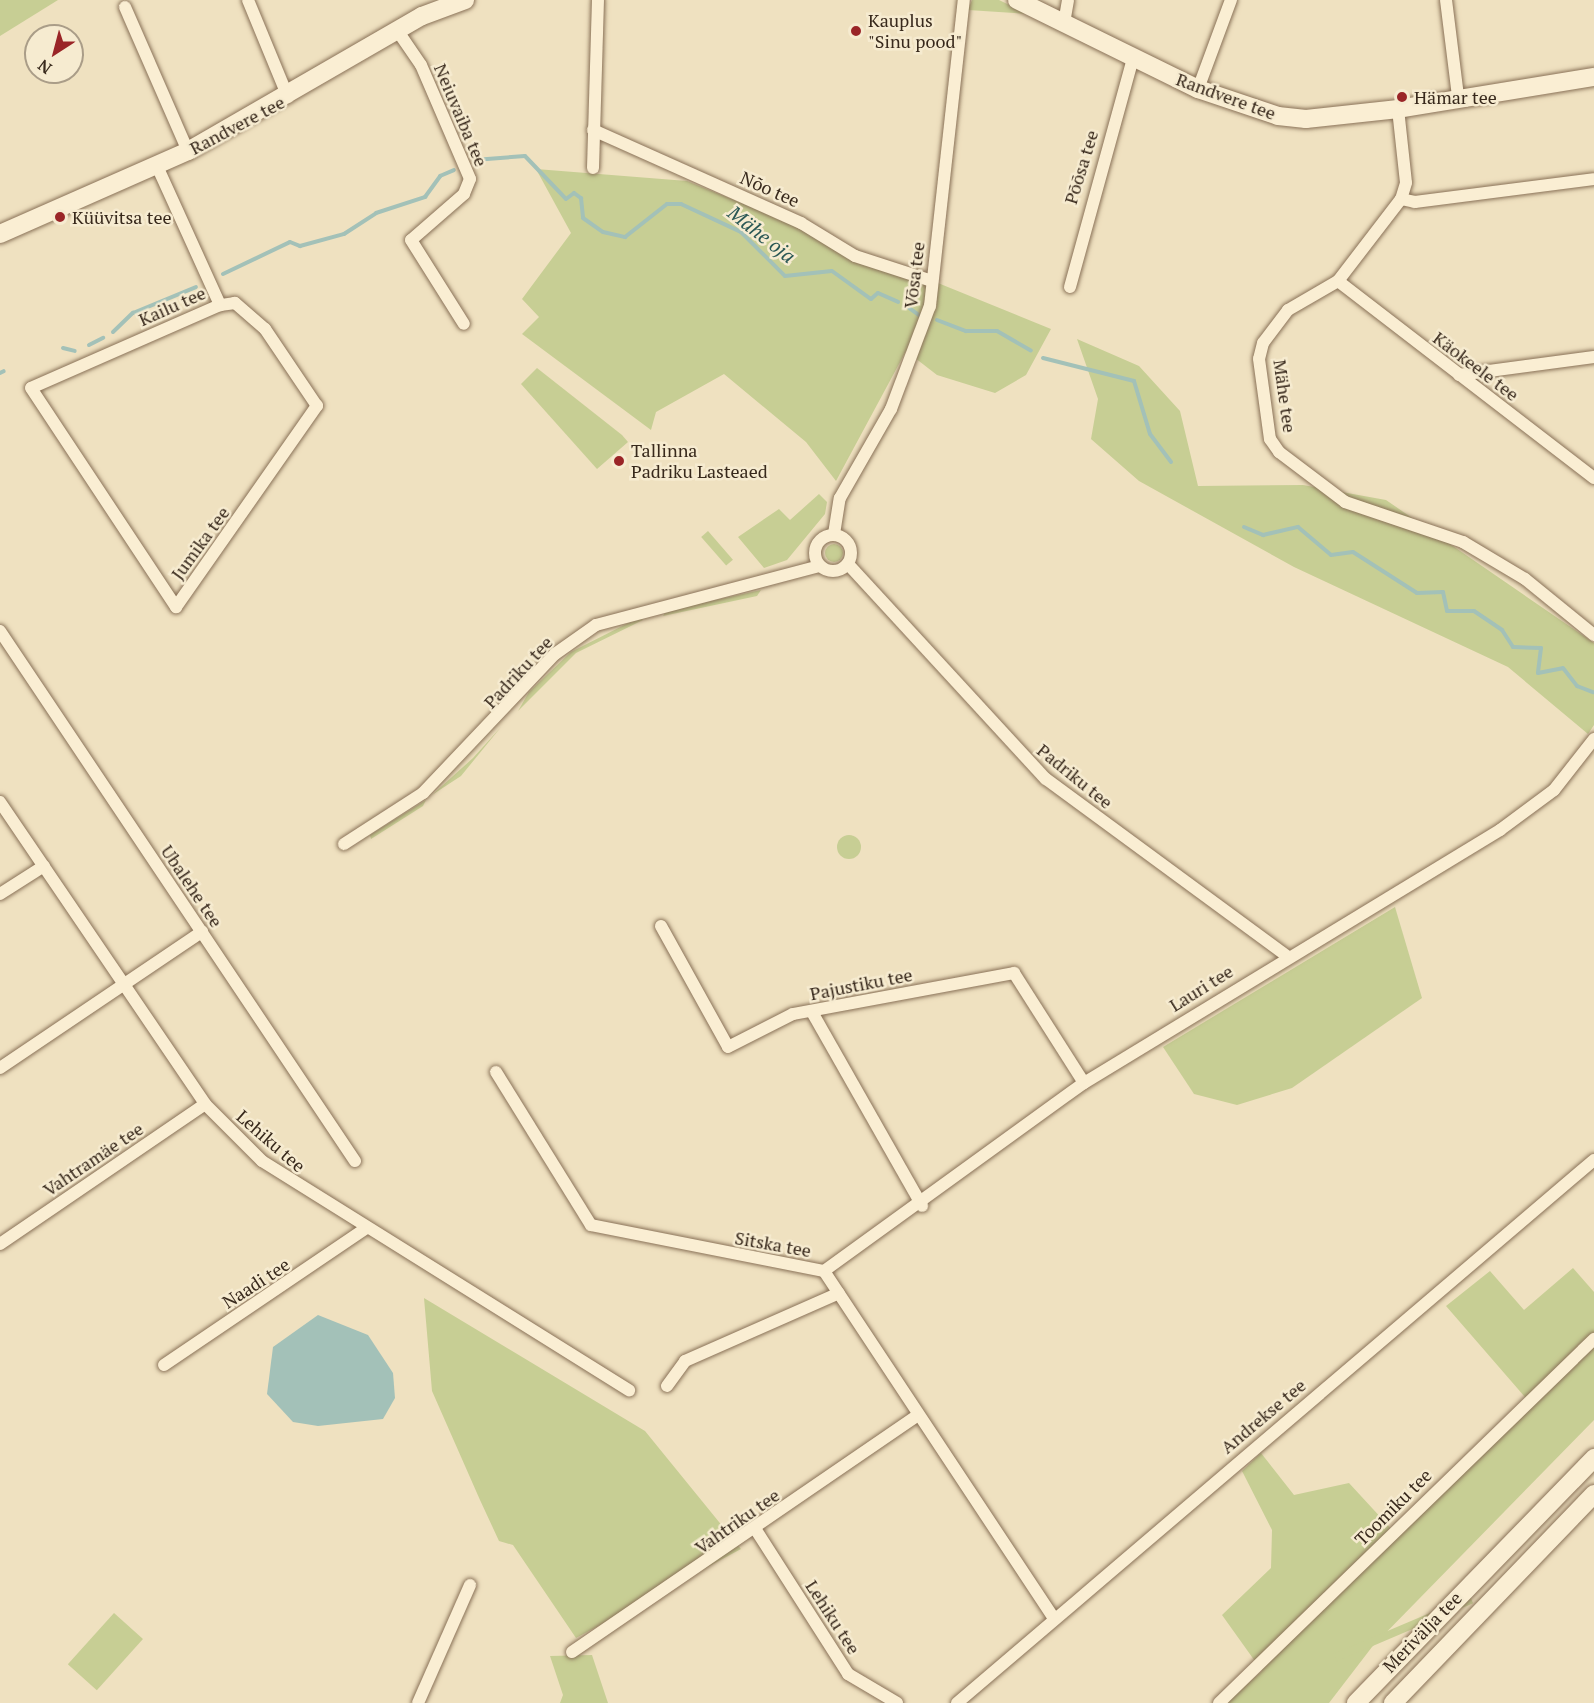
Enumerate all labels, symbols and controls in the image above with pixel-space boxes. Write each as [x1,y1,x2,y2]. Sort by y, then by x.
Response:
place label: Kauplus "Sinu pood" [868,10,962,52]
north arrow [24,24,84,84]
marker: Kauplus "Sinu pood" [849,24,863,38]
text: N [33,54,56,79]
street label: Neiuvaiba tee [430,60,492,170]
street label: Randvere tee [1173,68,1279,124]
place label: Hämar tee [1414,86,1497,108]
marker: Hämar tee [1395,90,1409,104]
street label: Randvere tee [186,91,288,159]
street label: Põõsa tee [1060,127,1102,207]
street label: Nõo tee [737,166,803,212]
water label: Mähe oja [723,200,801,268]
place label: Küüvitsa tee [72,206,172,228]
marker: Küüvitsa tee [53,210,67,224]
street label: Võsa tee [899,240,929,310]
street label: Kailu tee [135,282,209,330]
street label: Käokeele tee [1429,327,1523,405]
street label: Mähe tee [1269,358,1301,434]
place label: Tallinna Padriku Lasteaed [631,440,768,482]
marker: Tallinna Padriku Lasteaed [612,454,626,468]
street label: Jumika tee [166,502,234,584]
street label: Padriku tee [479,631,557,713]
street label: Padriku tee [1033,739,1117,813]
street label: Ubalehe tee [157,841,227,931]
street label: Lauri tee [1165,960,1237,1016]
street label: Pajustiku tee [808,963,914,1005]
street label: Lehiku tee [232,1105,310,1177]
street label: Vahtramäe tee [39,1118,147,1200]
street label: Sitska tee [733,1227,813,1261]
street label: Naadi tee [218,1253,294,1313]
street label: Andrekse tee [1216,1374,1310,1458]
street label: Toomiku tee [1350,1464,1436,1550]
street label: Vahtriku tee [691,1484,783,1558]
street label: Lehiku tee [801,1576,865,1658]
street label: Merivälja tee [1378,1587,1466,1677]

